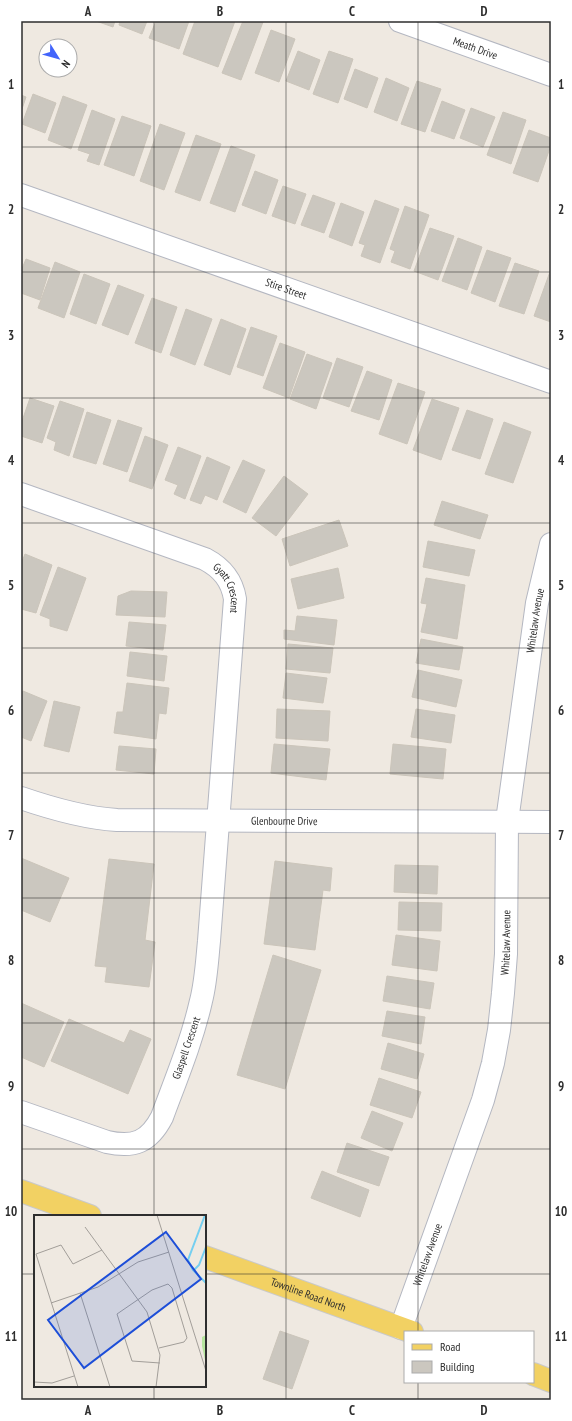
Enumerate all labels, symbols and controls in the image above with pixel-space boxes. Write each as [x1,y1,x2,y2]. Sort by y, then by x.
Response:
text: A [84,3,92,20]
text: B [217,3,223,20]
text: C [349,3,355,20]
text: D [481,3,488,20]
street label: Meath Drive [451,34,500,62]
north arrow [38,38,78,78]
text: N [59,57,73,71]
text: 1 [8,76,14,93]
text: 1 [558,76,564,93]
text: 2 [8,201,14,218]
text: 2 [558,201,564,218]
street label: Stire Street [263,275,309,302]
text: 3 [8,327,14,344]
text: 3 [558,327,564,344]
text: 4 [8,452,15,469]
text: 4 [558,452,565,469]
street label: Gyatt Crescent [210,560,242,614]
text: 5 [8,577,14,594]
text: 5 [558,577,564,594]
street label: Whitelaw Avenue [523,586,547,654]
text: 6 [8,702,14,719]
text: 6 [558,702,564,719]
street label: Glenbourne Drive [251,814,318,828]
text: 7 [8,827,14,844]
text: 7 [558,827,564,844]
street label: Whitelaw Avenue [497,909,513,976]
text: 8 [8,952,14,969]
text: 8 [558,952,564,969]
street label: Glaspell Crescent [169,1015,203,1081]
text: 9 [8,1078,14,1095]
text: 9 [558,1078,564,1095]
text: 10 [5,1203,17,1220]
text: 10 [555,1203,567,1220]
inset map [34,1215,206,1387]
street label: Whitelaw Avenue [410,1221,445,1288]
street label: Townline Road North [269,1274,348,1315]
text: 11 [5,1328,17,1345]
text: 11 [555,1328,567,1345]
legend [404,1331,534,1383]
text: Road [440,1339,460,1354]
text: Building [440,1359,475,1374]
text: A [84,1402,92,1419]
text: B [217,1402,223,1419]
text: C [349,1402,355,1419]
text: D [481,1402,488,1419]

